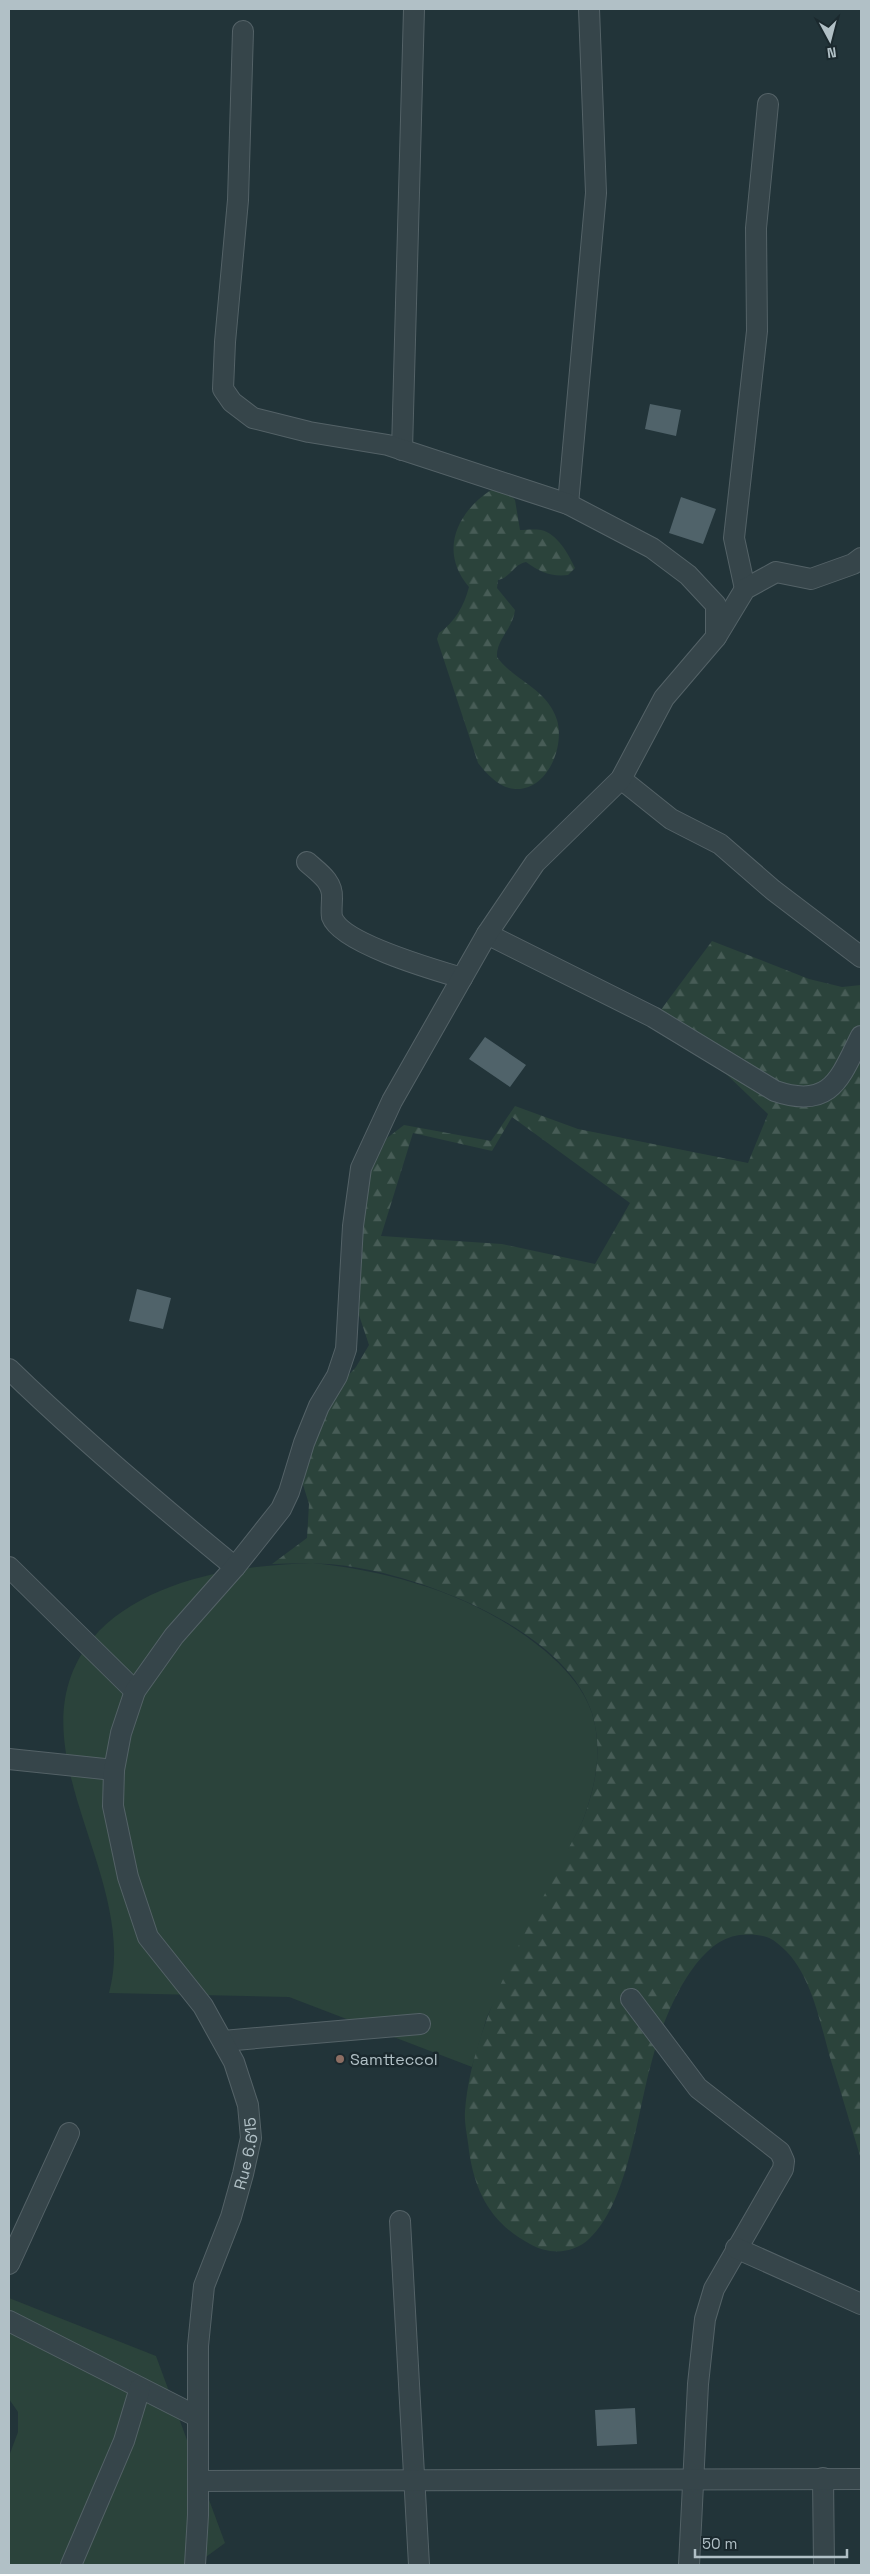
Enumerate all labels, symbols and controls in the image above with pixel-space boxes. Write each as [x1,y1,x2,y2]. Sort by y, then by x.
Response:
north arrow [805,15,855,65]
text: N [826,43,837,62]
place label: Samtteccol [350,2049,438,2070]
marker: Samtteccol [334,2053,346,2065]
street label: Rue 6.615 [229,2116,262,2192]
scale bar [695,2526,848,2558]
text: 50 m [702,2534,737,2553]

